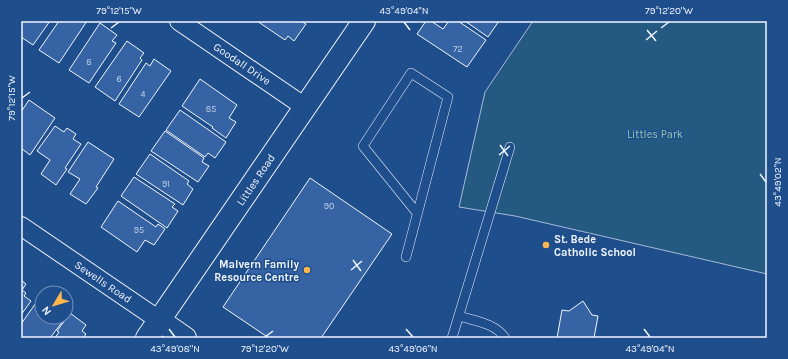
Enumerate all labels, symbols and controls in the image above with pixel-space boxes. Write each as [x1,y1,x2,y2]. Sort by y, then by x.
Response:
text: 79°12'15"W [96,5,142,17]
text: 43°49'04"N [379,5,429,17]
text: 79°12'20"W [645,5,693,17]
street label: Goodall Drive [211,40,273,88]
house number: 72 [453,44,463,54]
house number: 8 [86,57,92,67]
house number: 6 [116,74,122,84]
text: 79°12'15"W [6,75,18,121]
house number: 4 [140,89,146,99]
house number: 85 [206,104,216,114]
park label: Littles Park [627,128,683,141]
street label: Littles Road [234,152,278,208]
text: 43°49'02"N [772,157,784,207]
house number: 91 [162,179,170,189]
house number: 90 [324,201,334,211]
house number: 95 [134,225,144,235]
place label: St. Bede Catholic School [554,233,636,259]
marker: St. Bede Catholic School [541,240,551,250]
street label: Sewells Road [72,258,134,306]
place label: Malvern Family Resource Centre [214,258,299,284]
marker: Malvern Family Resource Centre [302,265,312,275]
north arrow [34,285,74,325]
text: N [39,304,54,318]
text: 43°49'08"N [150,343,200,355]
text: 79°12'20"W [241,343,289,355]
text: 43°49'06"N [388,343,438,355]
text: 43°49'04"N [625,343,675,355]

